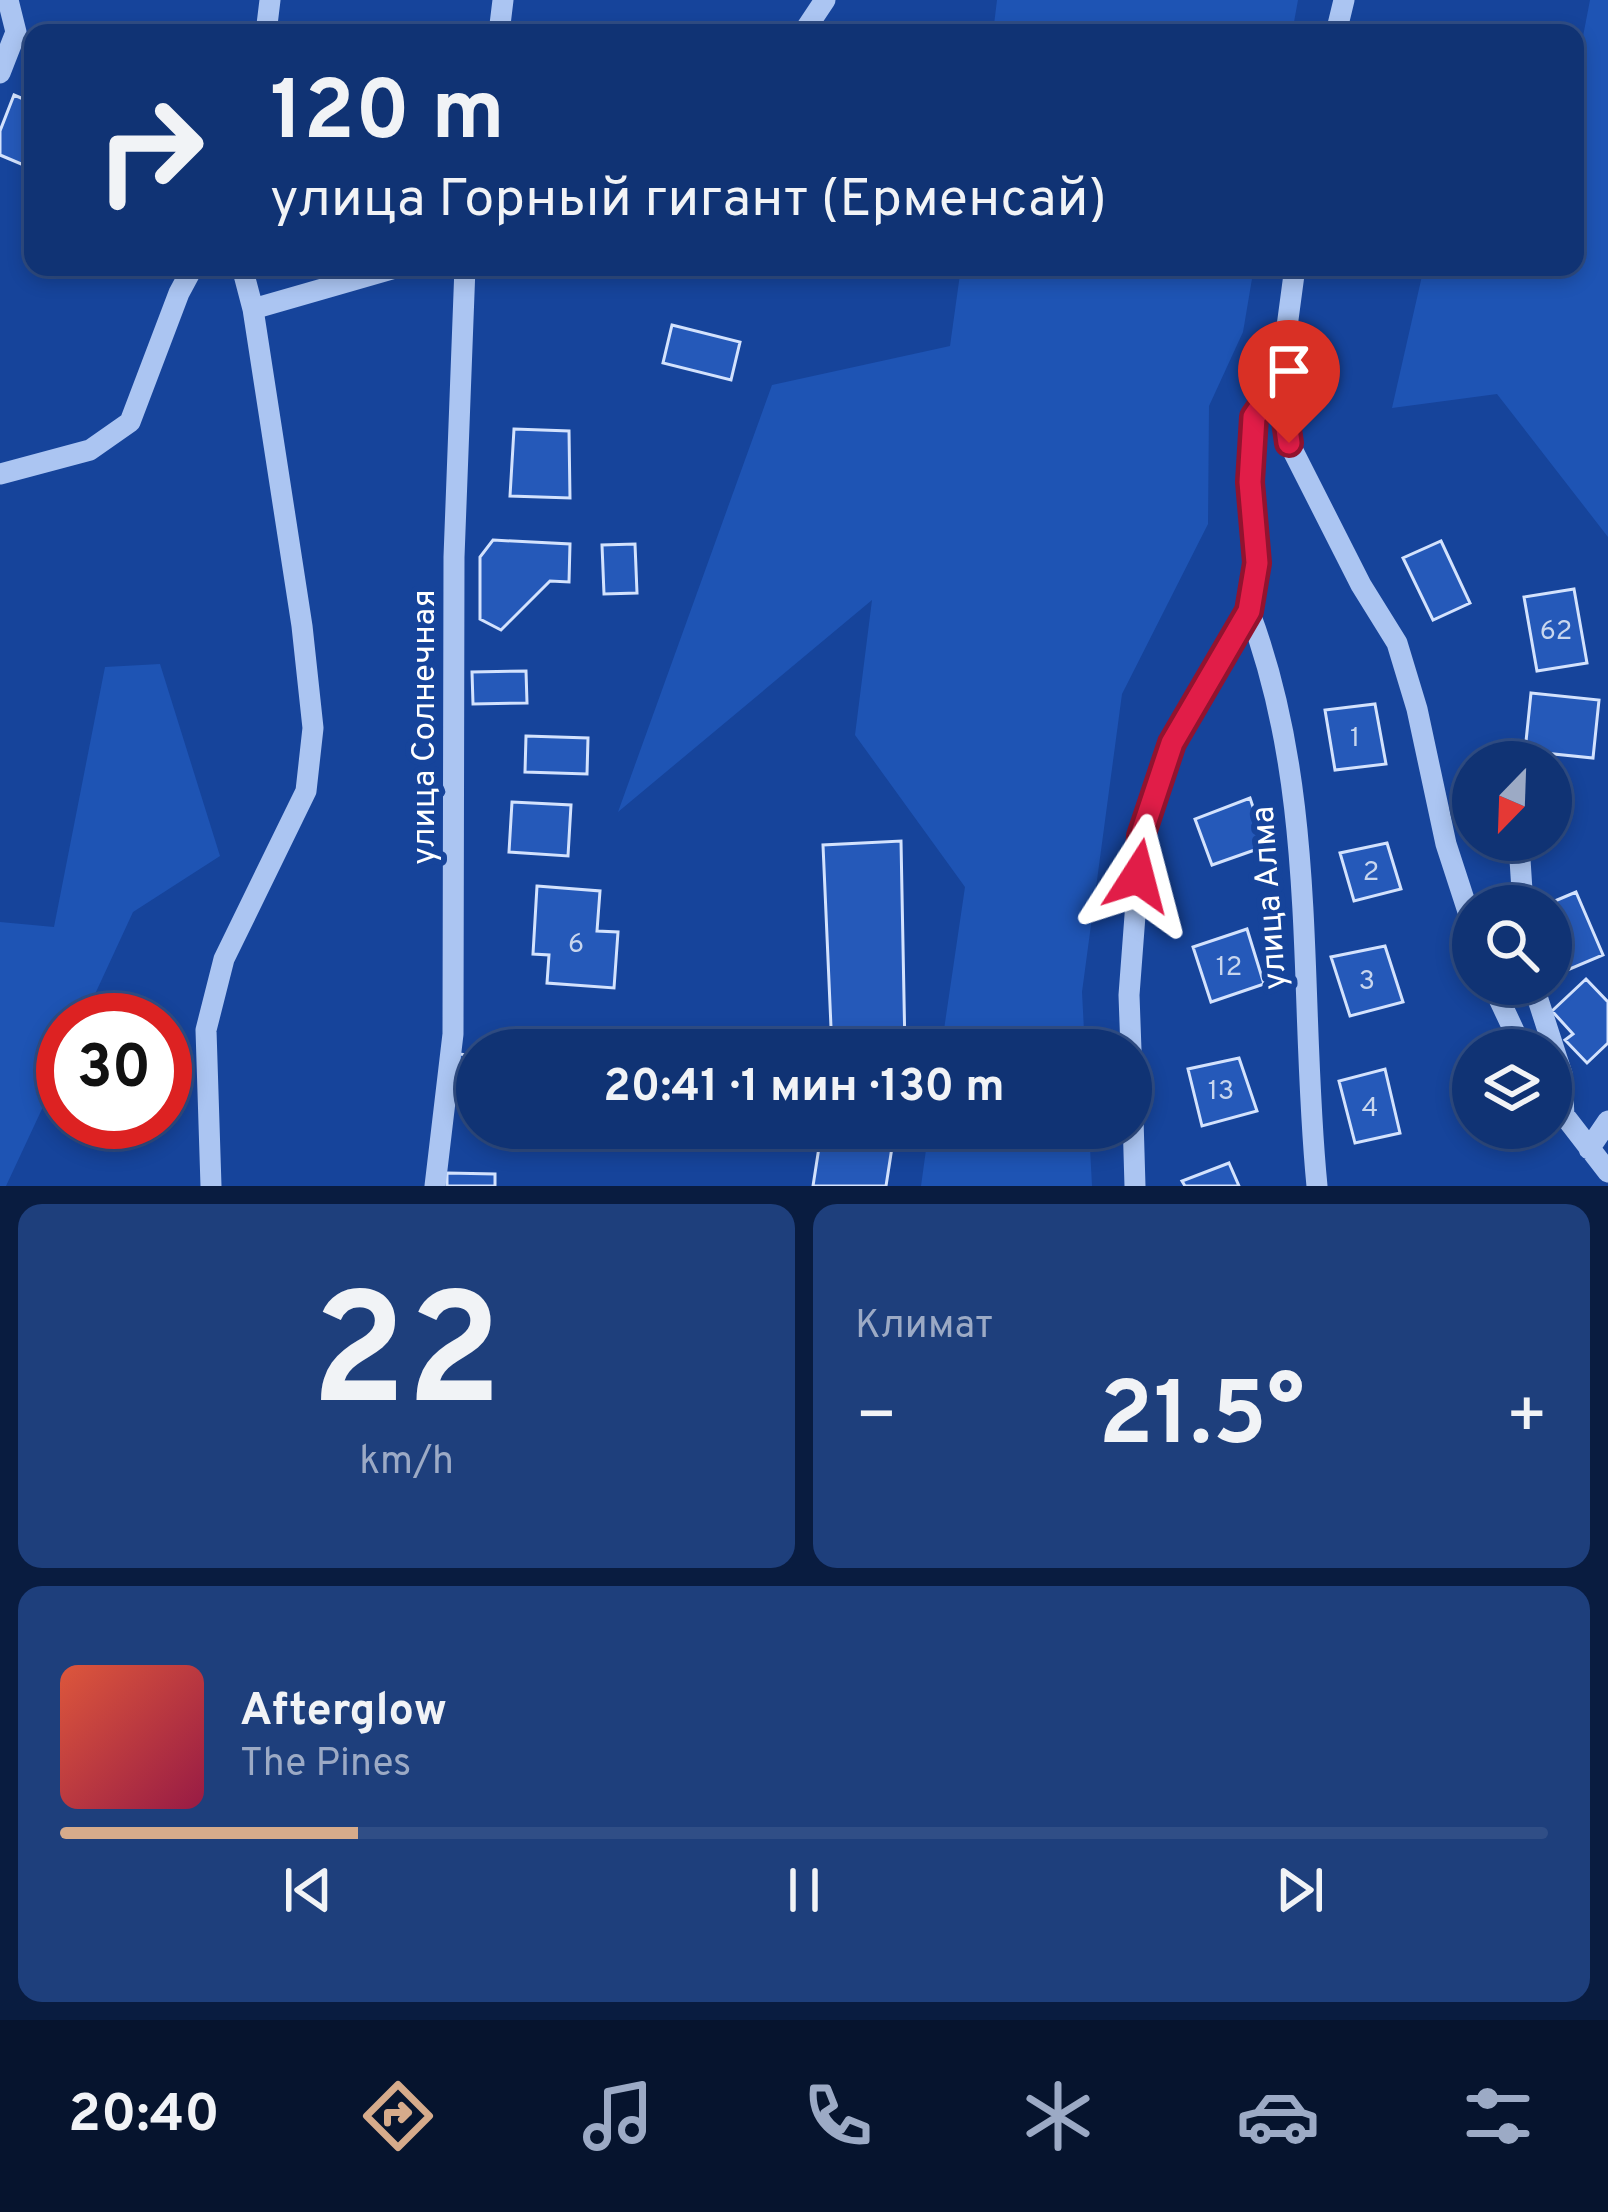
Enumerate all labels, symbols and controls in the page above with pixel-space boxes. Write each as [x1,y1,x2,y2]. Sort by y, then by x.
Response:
text: 120 m [270,63,505,169]
icon: right [72,72,228,228]
text: улица Горный гигант (Ерменсай) [270,167,1107,236]
pin [1238,320,1340,443]
icon: arrive [1256,338,1322,404]
street label: улица Солнечная [405,589,447,865]
house number: 62 [1540,615,1572,649]
house number: 1 [1350,722,1360,756]
north arrow [1452,741,1572,861]
map controls [1452,741,1572,1149]
street label: улица Алма [1244,804,1298,991]
position arrow [1075,813,1201,939]
house number: 2 [1363,856,1379,890]
button: search [1452,885,1572,1005]
house number: 6 [568,928,584,962]
house number: 12 [1216,951,1242,985]
house number: 3 [1359,965,1375,999]
speed limit sign: 30 [36,993,192,1149]
button: layers [1452,1029,1572,1149]
text: 20:41 · 1 мин · 130 m [603,1060,1005,1117]
house number: 13 [1208,1075,1234,1109]
house number: 4 [1362,1092,1378,1126]
text: 22 [311,1262,502,1460]
text: Климат [855,1303,993,1352]
text: 21.5° [1099,1363,1304,1476]
text: − [855,1378,898,1461]
text: + [1505,1378,1548,1461]
text: km/h [359,1439,454,1488]
text: Afterglow [240,1684,447,1741]
text: The Pines [240,1741,411,1790]
icon: previous [275,1857,341,1923]
icon: pause [771,1857,837,1923]
icon: next [1267,1857,1333,1923]
icon: directions [356,2074,440,2158]
icon: music [576,2074,660,2158]
icon: phone [796,2074,880,2158]
icon: climate [1016,2074,1100,2158]
icon: car [1236,2074,1320,2158]
icon: filters [1456,2074,1540,2158]
text: 20:40 [68,2082,220,2151]

